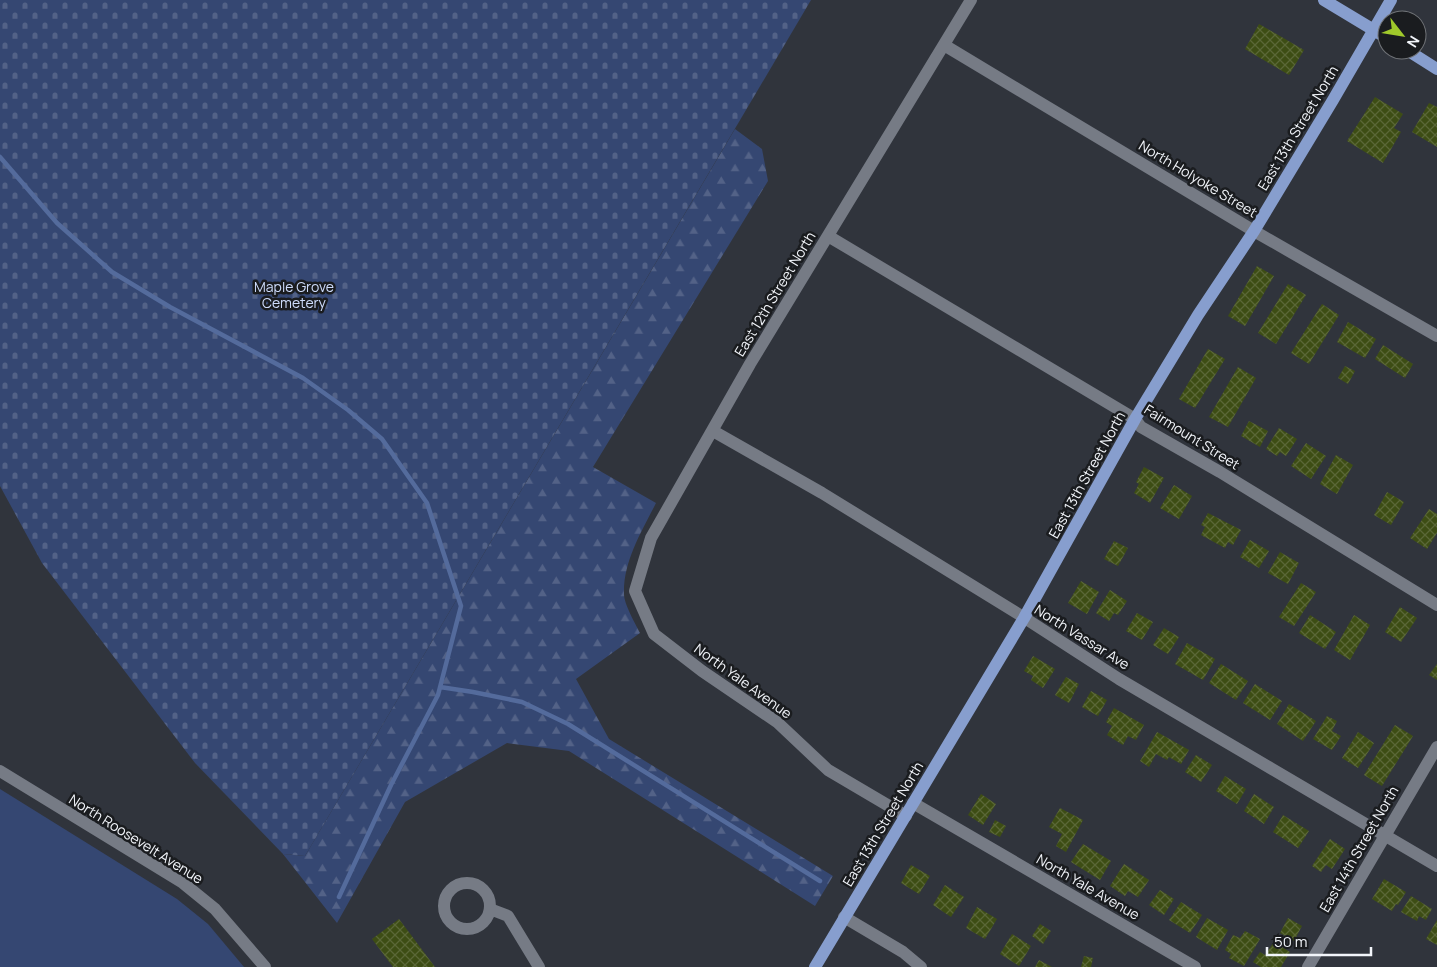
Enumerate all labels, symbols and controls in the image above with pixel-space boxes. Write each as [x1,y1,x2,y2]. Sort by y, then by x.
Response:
north arrow [1377,10,1427,60]
text: N [1403,33,1424,51]
street label: East 13th Street North [1253,62,1342,194]
street label: North Holyoke Street [1135,136,1261,222]
street label: East 12th Street North [730,228,819,360]
park label: Maple Grove Cemetery [254,277,334,312]
street label: Fairmount Street [1141,400,1244,474]
street label: East 13th Street North [1044,408,1129,542]
street label: North Vassar Ave [1031,600,1133,673]
street label: North Yale Avenue [691,639,796,722]
street label: East 13th Street North [838,758,927,890]
street label: East 14th Street North [1315,782,1402,915]
street label: North Roosevelt Avenue [66,789,207,888]
street label: North Yale Avenue [1033,849,1143,924]
scale bar [1267,924,1371,956]
text: 50 m [1274,931,1308,952]

